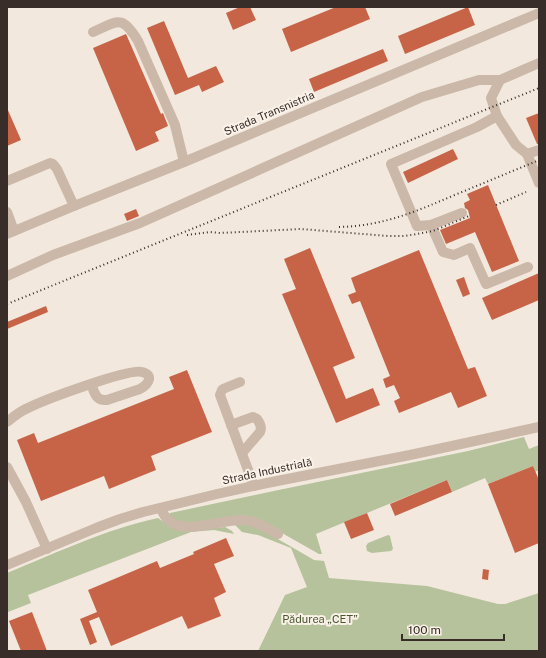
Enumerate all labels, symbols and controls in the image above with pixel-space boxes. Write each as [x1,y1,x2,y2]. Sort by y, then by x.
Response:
street label: Strada Transnistria [222,89,316,137]
street label: Strada Industrială [221,456,313,486]
park label: Pădurea „CET” [282,613,358,625]
scale bar [402,616,504,642]
text: 100 m [408,623,441,637]

